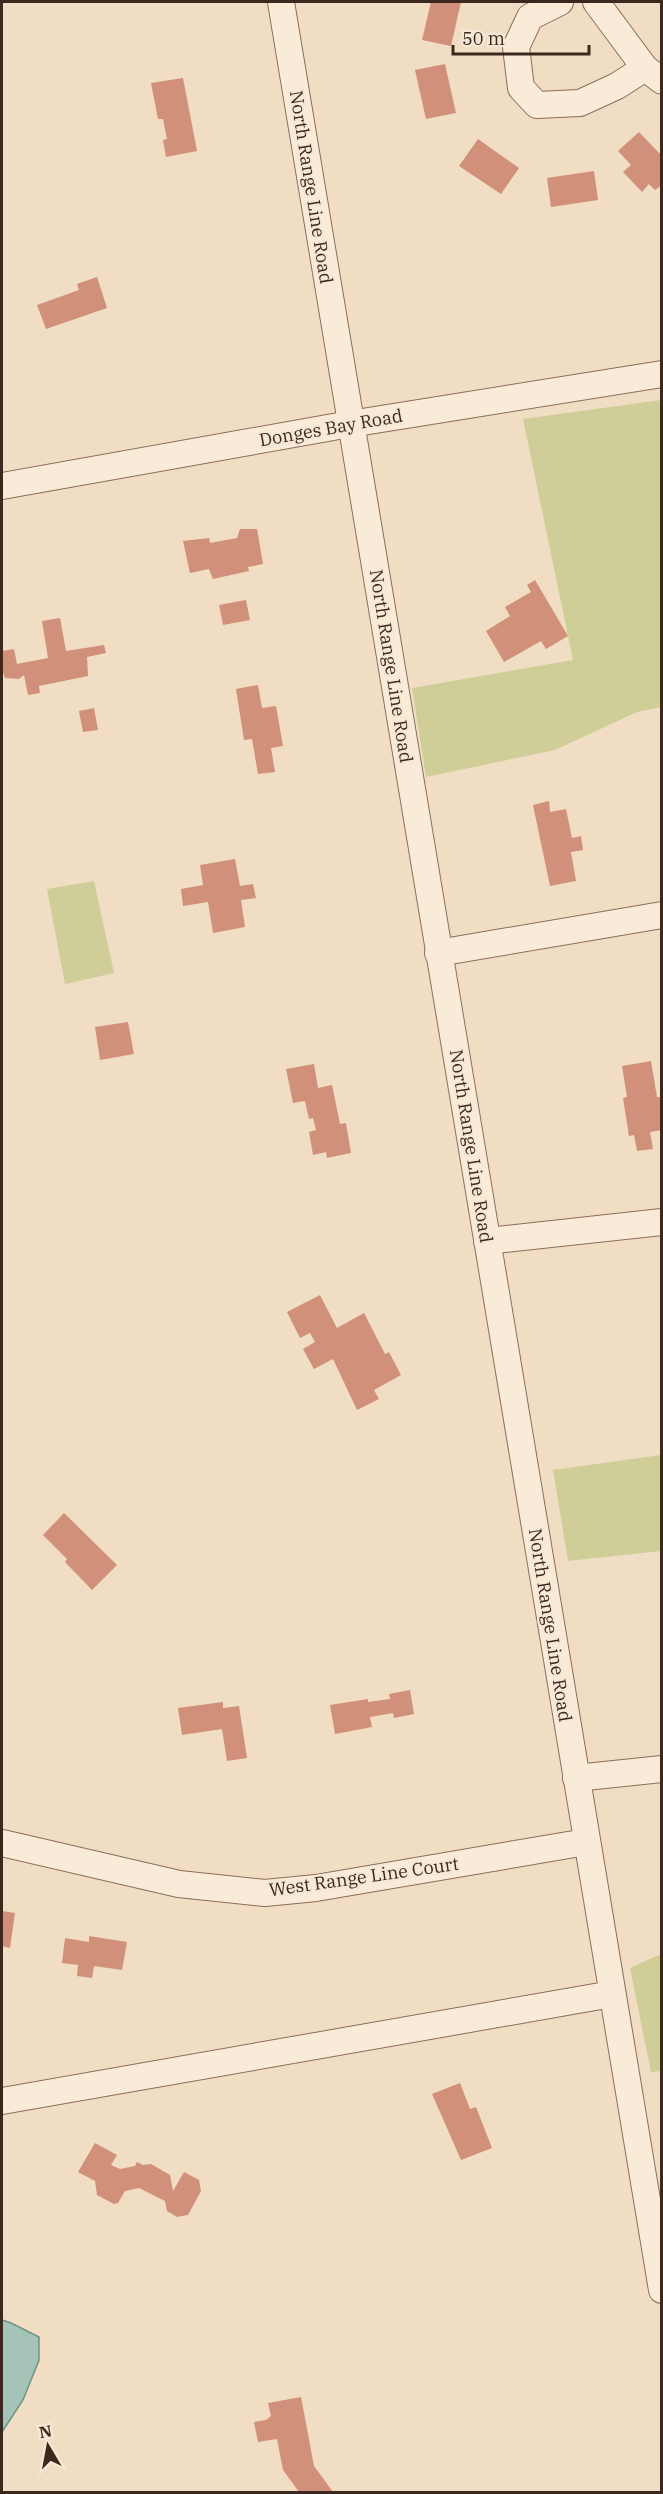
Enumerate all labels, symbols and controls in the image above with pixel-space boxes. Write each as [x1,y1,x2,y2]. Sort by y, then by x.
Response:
scale bar [453,18,590,56]
text: 50 m [462,27,505,50]
street label: North Range Line Road [285,89,338,285]
street label: Donges Bay Road [257,404,404,451]
street label: North Range Line Road [365,568,418,764]
street label: North Range Line Road [445,1048,498,1244]
street label: North Range Line Road [524,1527,577,1723]
street label: West Range Line Court [268,1852,460,1901]
north arrow [18,2416,78,2476]
text: N [37,2420,53,2442]

